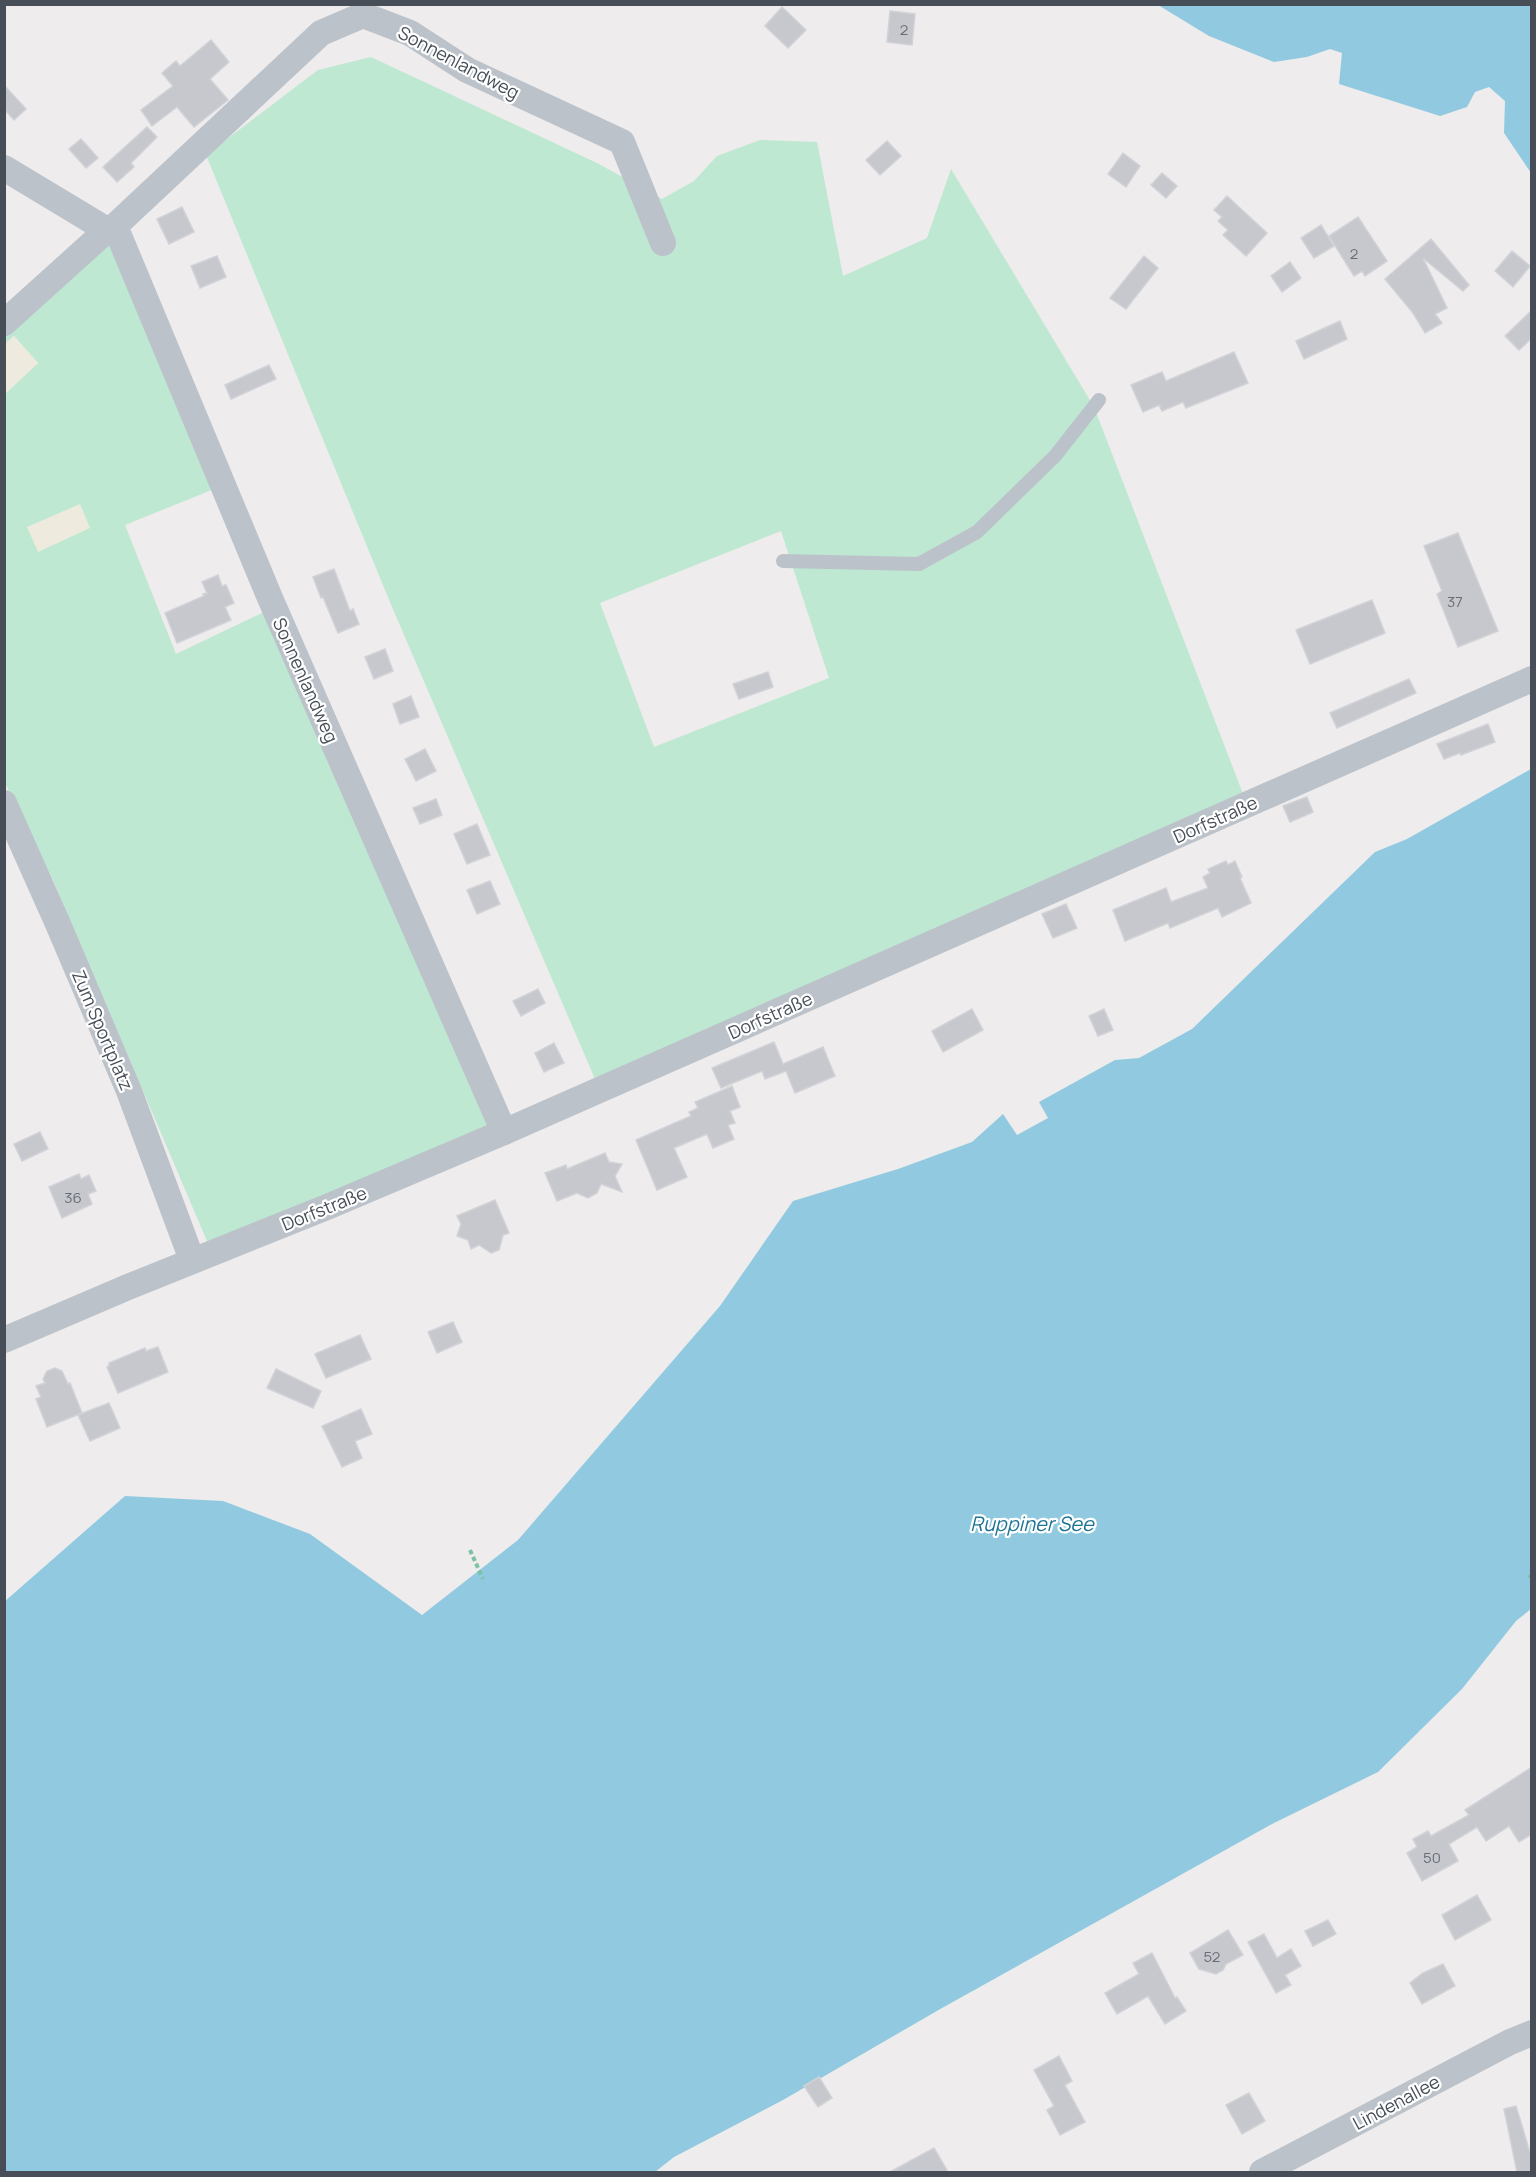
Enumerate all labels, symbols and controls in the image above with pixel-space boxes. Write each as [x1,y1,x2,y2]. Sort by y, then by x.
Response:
house number: 2 [900,19,908,40]
street label: Sonnenlandweg [394,20,524,104]
house number: 2 [1350,243,1358,264]
house number: 37 [1447,591,1463,612]
street label: Sonnenlandweg [268,614,344,746]
street label: Dorfstraße [1169,790,1261,848]
street label: Zum Sportplatz [67,966,139,1094]
street label: Dorfstraße [724,986,816,1044]
street label: Dorfstraße [278,1180,370,1236]
house number: 36 [64,1187,82,1208]
water label: Ruppiner See [970,1510,1095,1537]
house number: 50 [1423,1847,1441,1868]
house number: 52 [1204,1946,1220,1967]
street label: Lindenallee [1348,2069,1444,2135]

